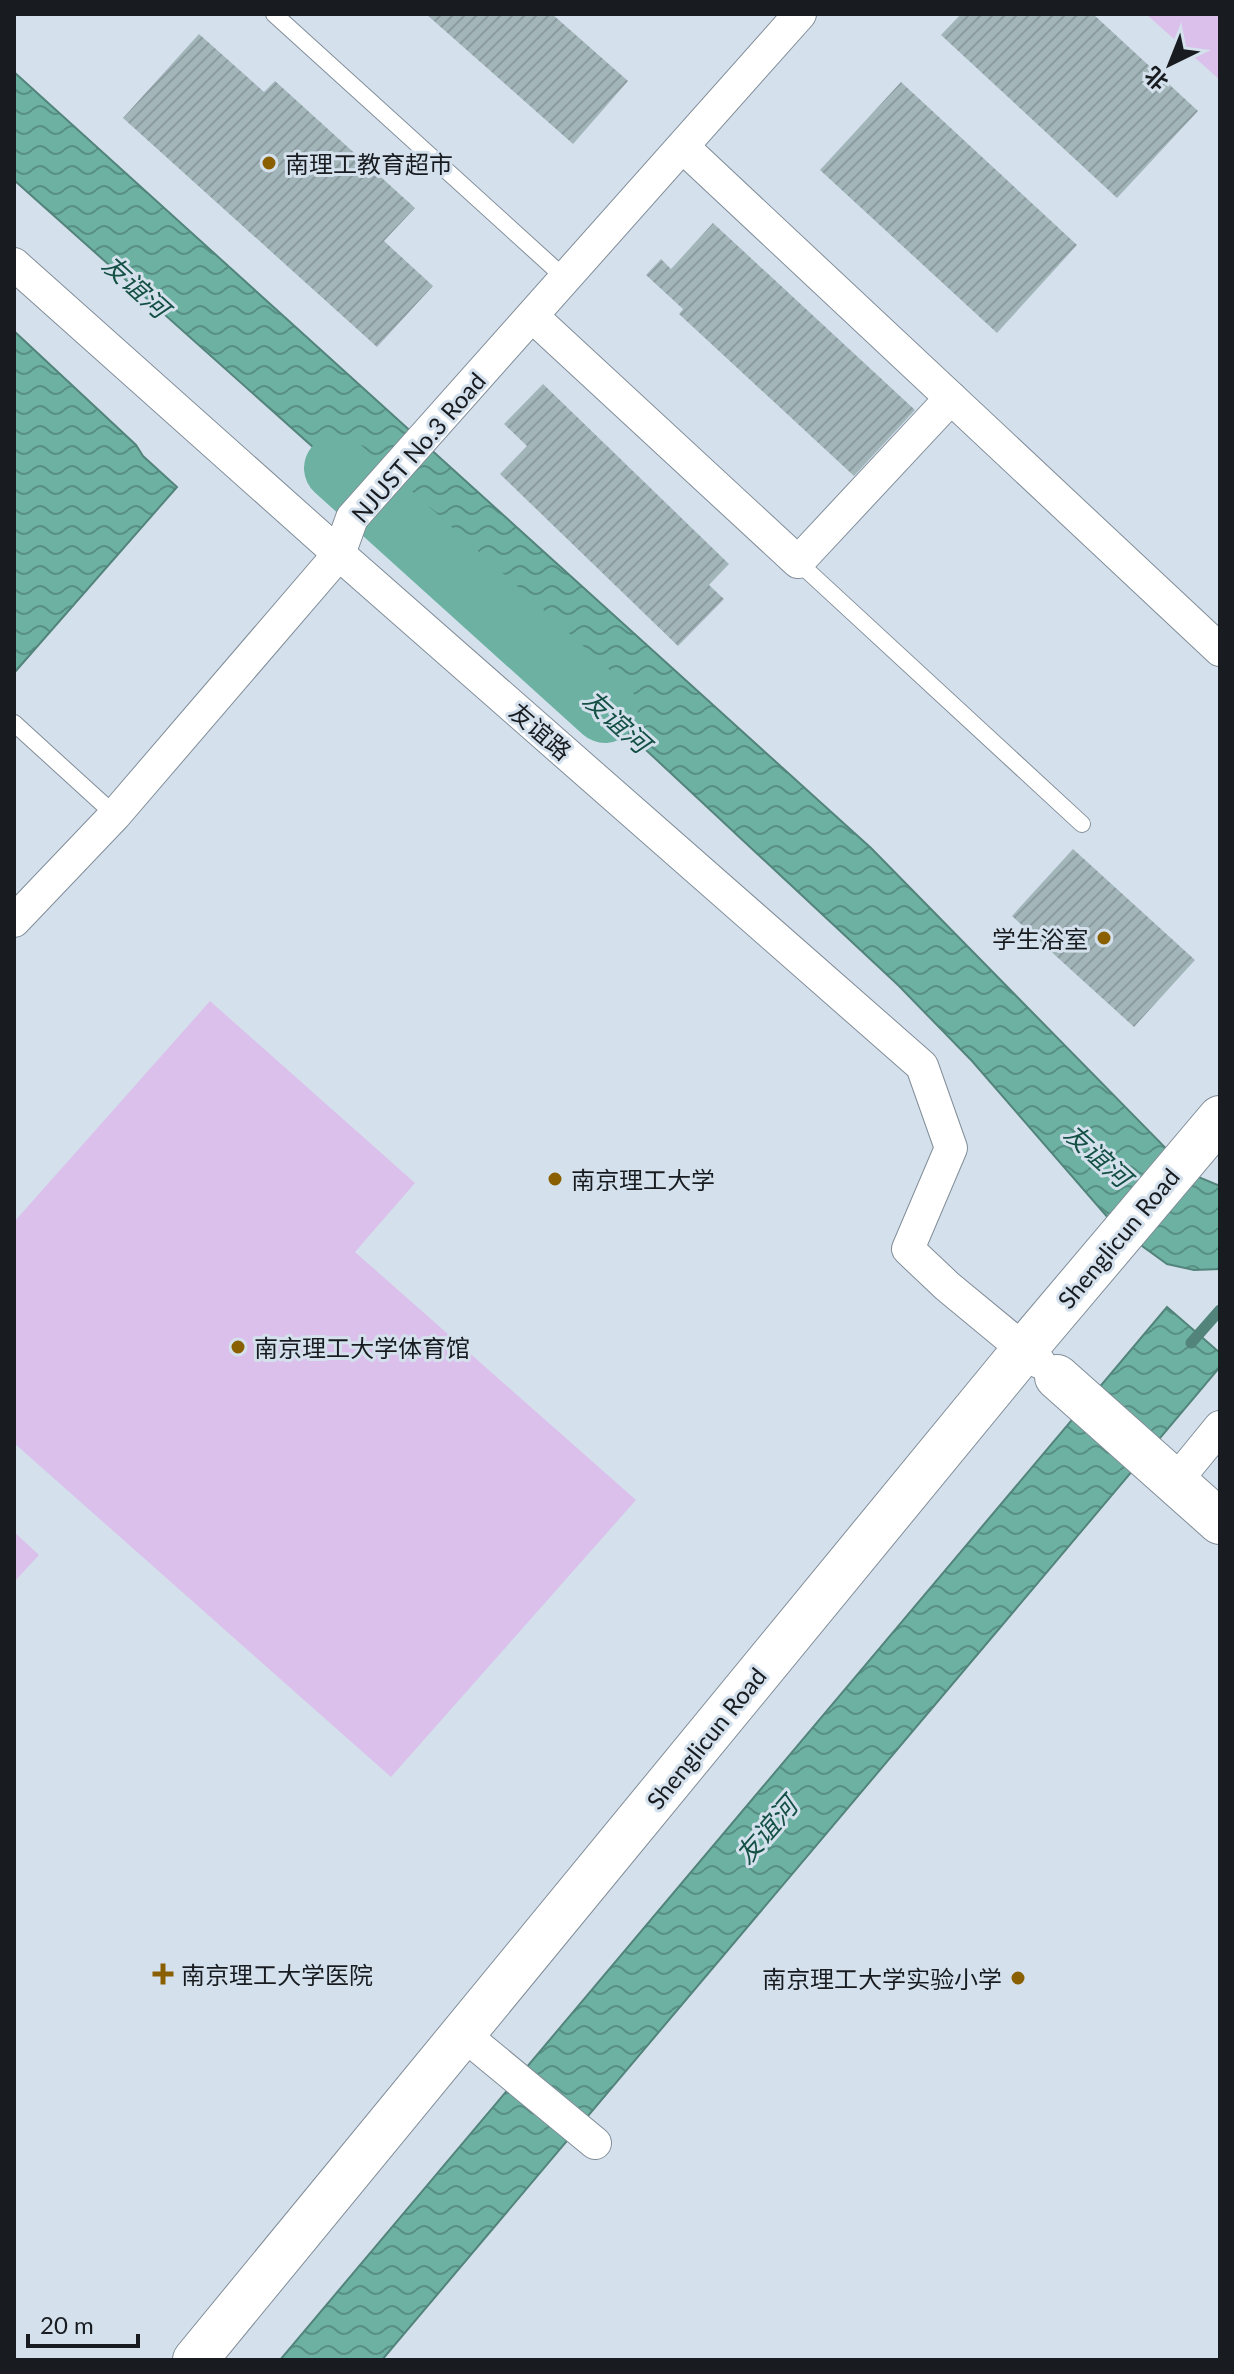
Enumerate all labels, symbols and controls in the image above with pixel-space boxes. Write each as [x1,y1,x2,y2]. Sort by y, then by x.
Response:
north arrow [1130,24,1210,104]
text: 北 [1139,62,1173,96]
place label: 南理工教育超市 [285,149,453,178]
marker: 南理工教育超市 [260,154,278,172]
water label: 友谊河 [96,248,179,327]
street label: NJUST No.3 Road [345,366,491,528]
water label: 友谊河 [577,683,660,762]
street label: 友谊路 [504,696,578,766]
place label: 学生浴室 [992,924,1088,953]
marker: 学生浴室 [1095,929,1113,947]
water label: 友谊河 [1058,1117,1141,1196]
street label: Shenglicun Road [1051,1162,1185,1314]
place label: 南京理工大学 [571,1165,715,1194]
marker: 南京理工大学 [546,1170,564,1188]
place label: 南京理工大学体育馆 [254,1333,470,1362]
marker: 南京理工大学体育馆 [229,1338,247,1356]
street label: Shenglicun Road [640,1661,772,1815]
water label: 友谊河 [728,1786,807,1870]
place label: 南京理工大学医院 [181,1960,373,1989]
marker: 南京理工大学医院 [152,1963,174,1985]
place label: 南京理工大学实验小学 [762,1964,1002,1993]
marker: 南京理工大学实验小学 [1009,1969,1027,1987]
scale bar [28,2298,138,2348]
text: 20 m [40,2310,94,2339]

